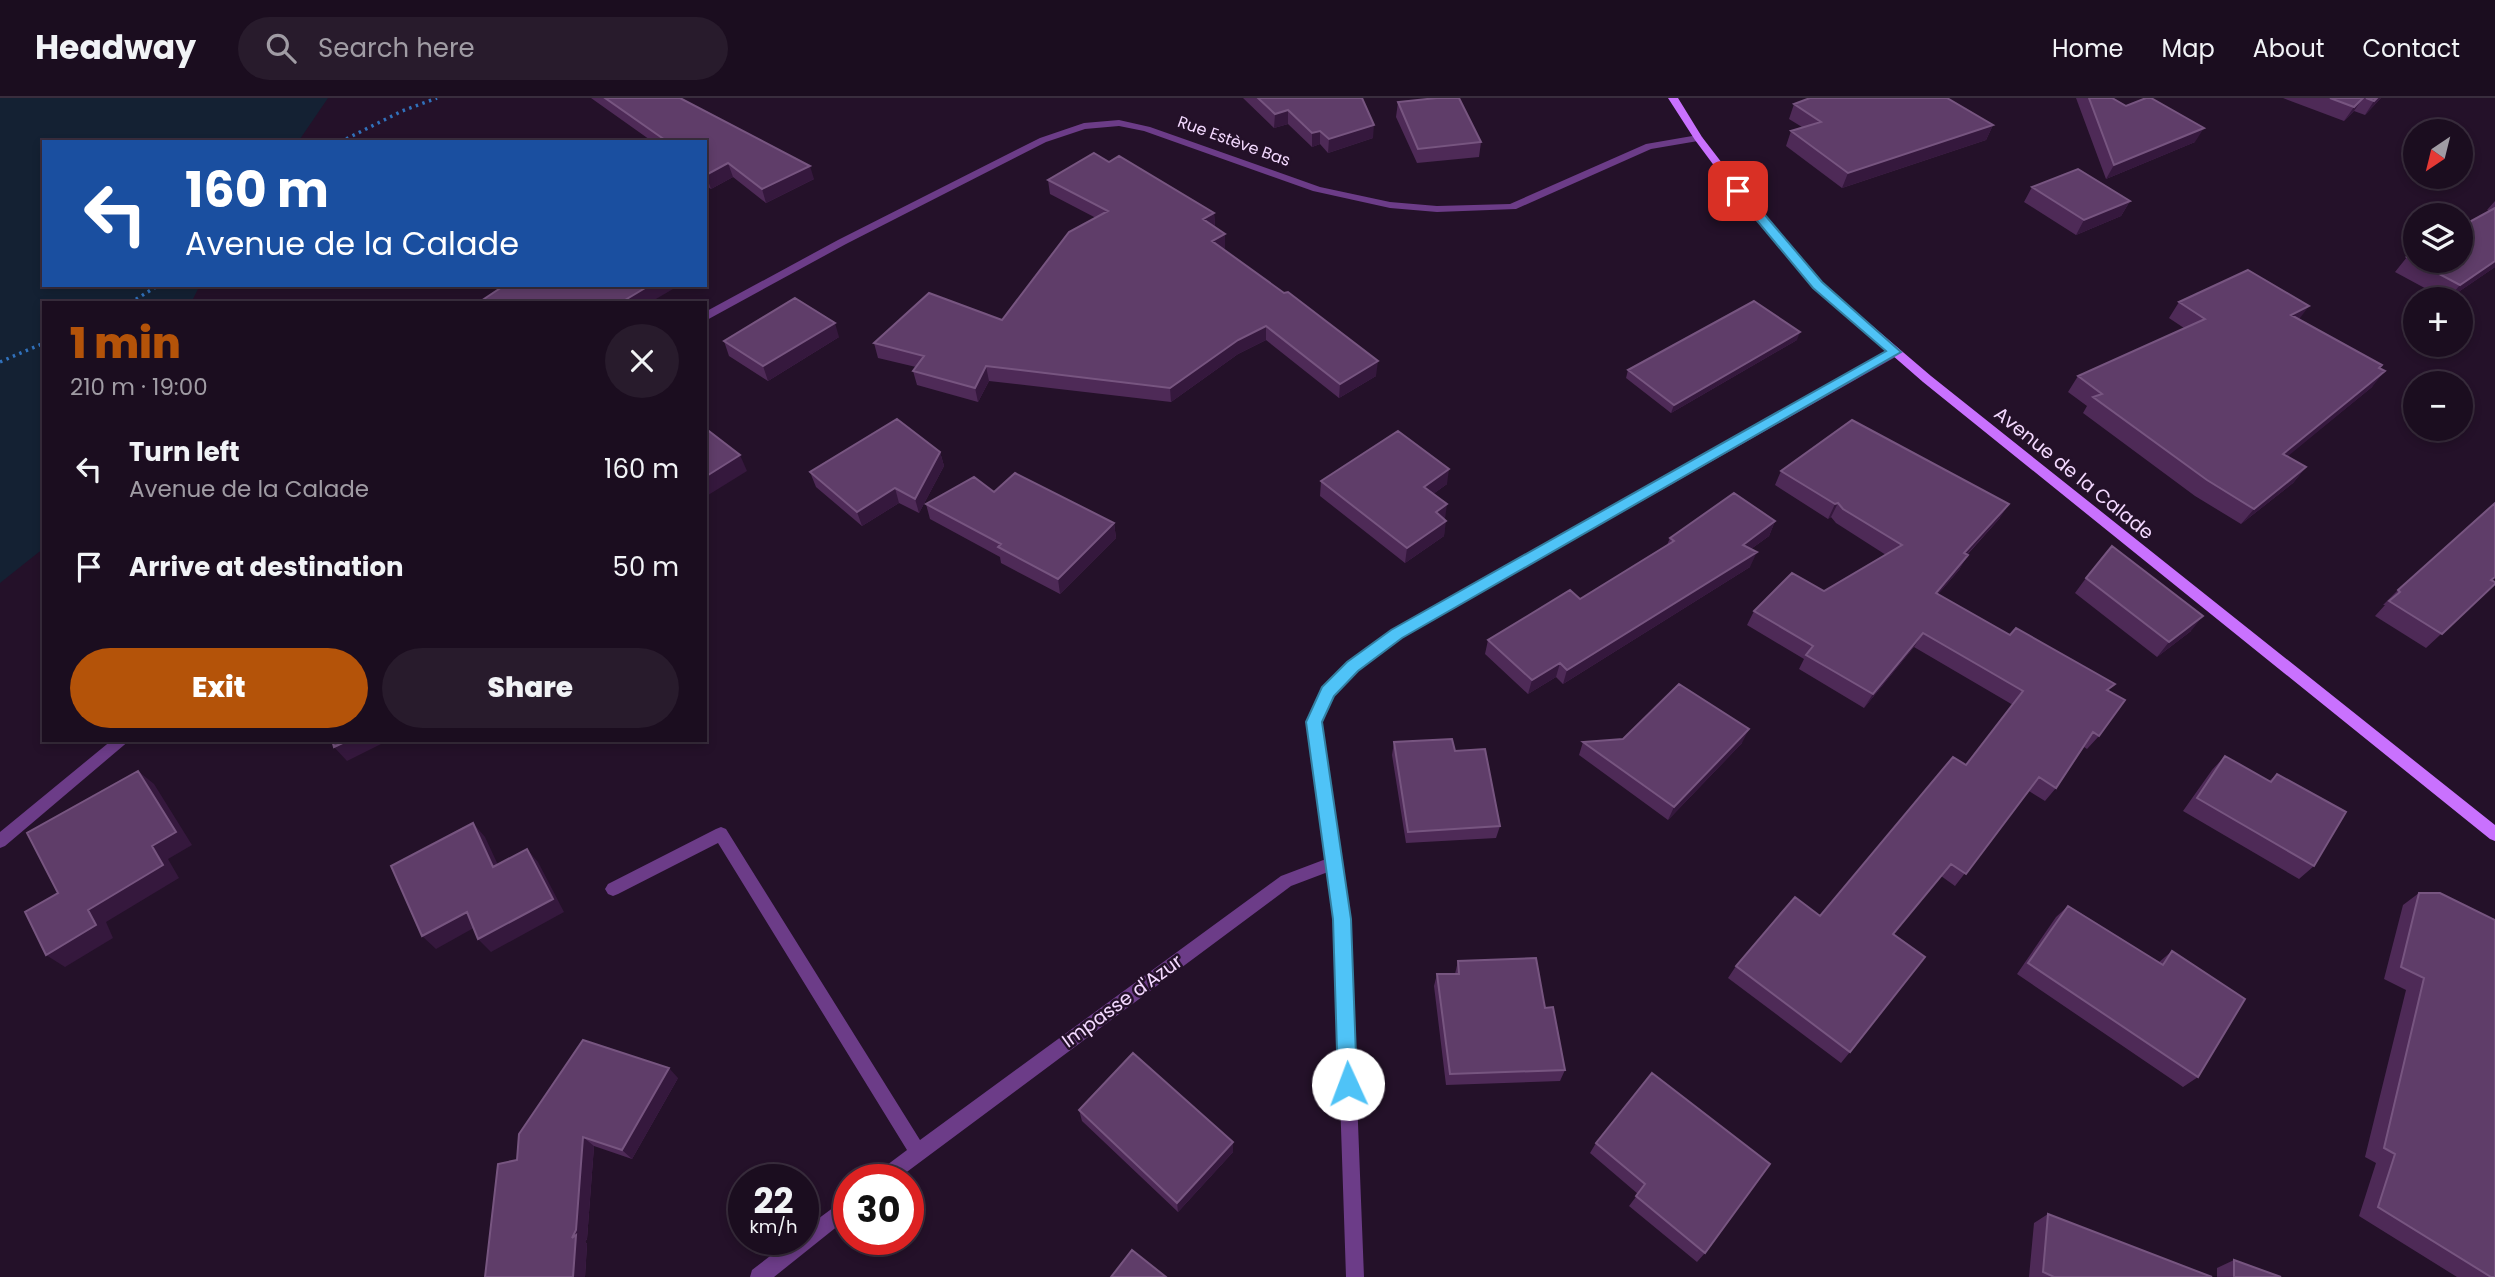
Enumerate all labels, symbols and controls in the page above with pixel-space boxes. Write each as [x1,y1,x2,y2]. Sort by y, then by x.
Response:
search box [238,17,728,80]
text: Headway [35,24,196,71]
icon: search [262,29,300,67]
text: Search here [318,30,475,66]
text: Home [2052,32,2124,65]
text: Map [2162,32,2215,65]
text: About [2253,32,2324,65]
text: Contact [2362,32,2460,65]
street label: Rue Estève Bas [1174,110,1294,172]
north arrow [2403,119,2473,189]
map controls [2403,119,2473,441]
text: 160 m [185,156,329,224]
pin [1708,161,1768,221]
icon: left [70,168,161,259]
icon: arrive [1719,172,1757,210]
button: layers [2403,203,2473,273]
text: Avenue de la Calade [185,221,519,266]
button: + [2403,287,2473,357]
text: 1 min [70,314,181,373]
button: close [605,324,679,398]
text: 210 m · 19:00 [70,371,208,403]
button: − [2403,371,2473,441]
street label: Avenue de la Calade [1988,400,2160,546]
text: Turn left [129,434,240,470]
icon: left [70,450,108,488]
text: 160 m [604,451,679,487]
text: Avenue de la Calade [129,473,369,505]
icon: arrive [70,548,108,586]
text: Arrive at destination [129,549,404,585]
text: 50 m [613,549,679,585]
button: Exit [70,648,368,728]
button: Share [382,648,679,728]
street label: Impasse d'Azur [1056,948,1188,1054]
position arrow [1311,1047,1385,1121]
speed limit sign: 30 [833,1164,924,1255]
text: 22 [754,1176,793,1225]
text: km/h [750,1214,797,1239]

